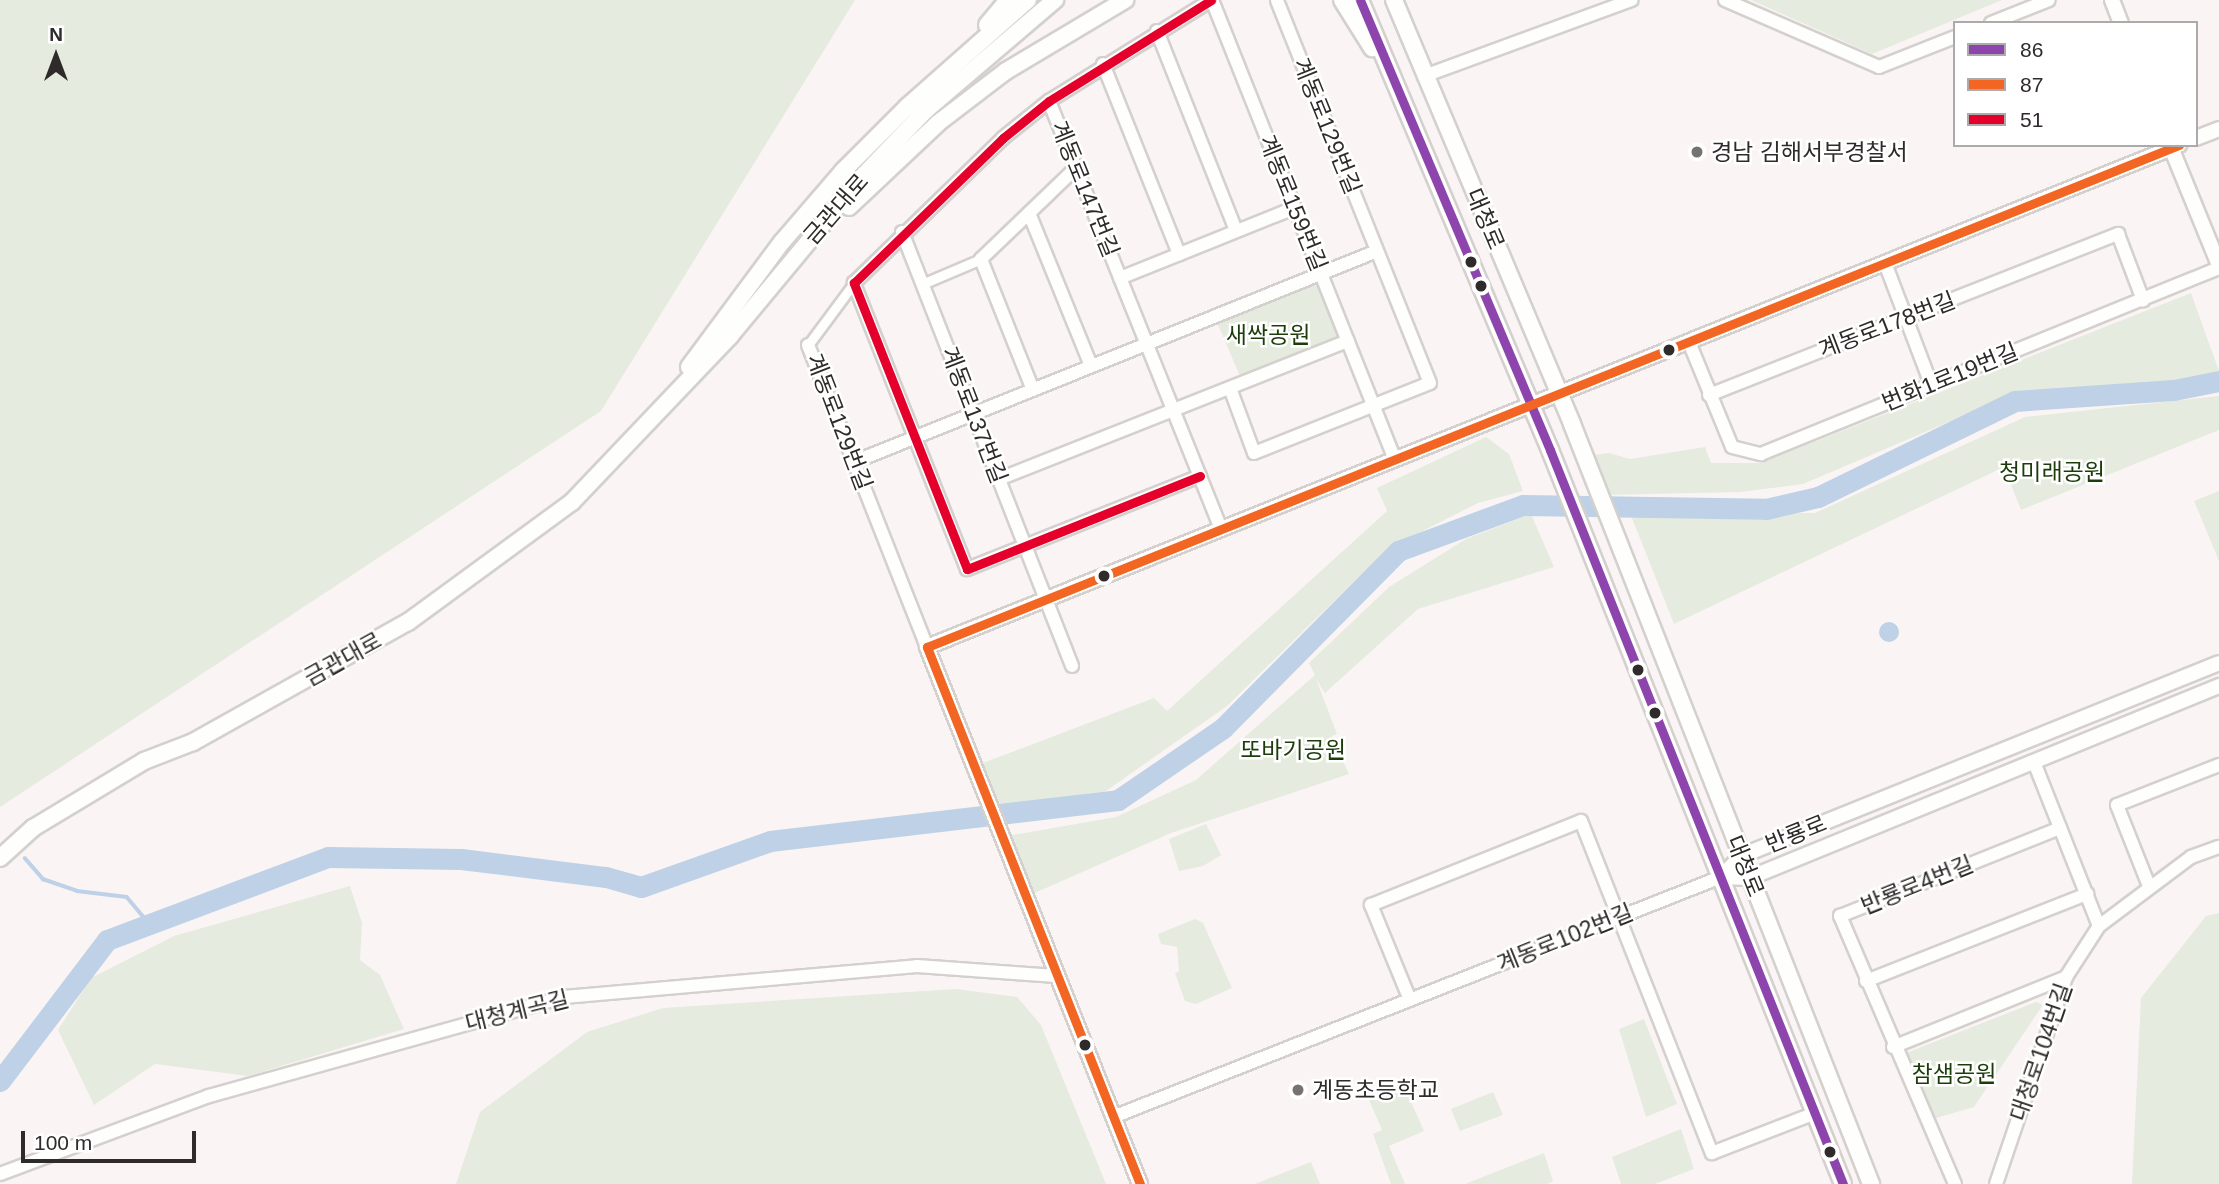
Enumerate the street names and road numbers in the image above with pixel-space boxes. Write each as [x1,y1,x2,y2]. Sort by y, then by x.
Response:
street label: 계동로129번길 [1287,54,1367,198]
street label: 계동로147번길 [1045,117,1125,261]
street label: 계동로159번길 [1253,131,1333,275]
street label: 금관대로 [798,168,874,250]
street label: 대청로 [1460,184,1510,254]
street label: 계동로178번길 [1815,286,1959,364]
street label: 번화1로19번길 [1878,337,2022,417]
street label: 계동로137번길 [935,343,1013,487]
street label: 계동로129번길 [800,350,878,494]
street label: 금관대로 [299,626,387,692]
street label: 반룡로 [1761,809,1831,859]
street label: 대청로 [1720,831,1770,901]
street label: 반룡로4번길 [1857,850,1977,920]
street label: 계동로102번길 [1493,898,1637,978]
street label: 대청로104번길 [2004,979,2078,1125]
street label: 대청계곡길 [462,985,572,1037]

